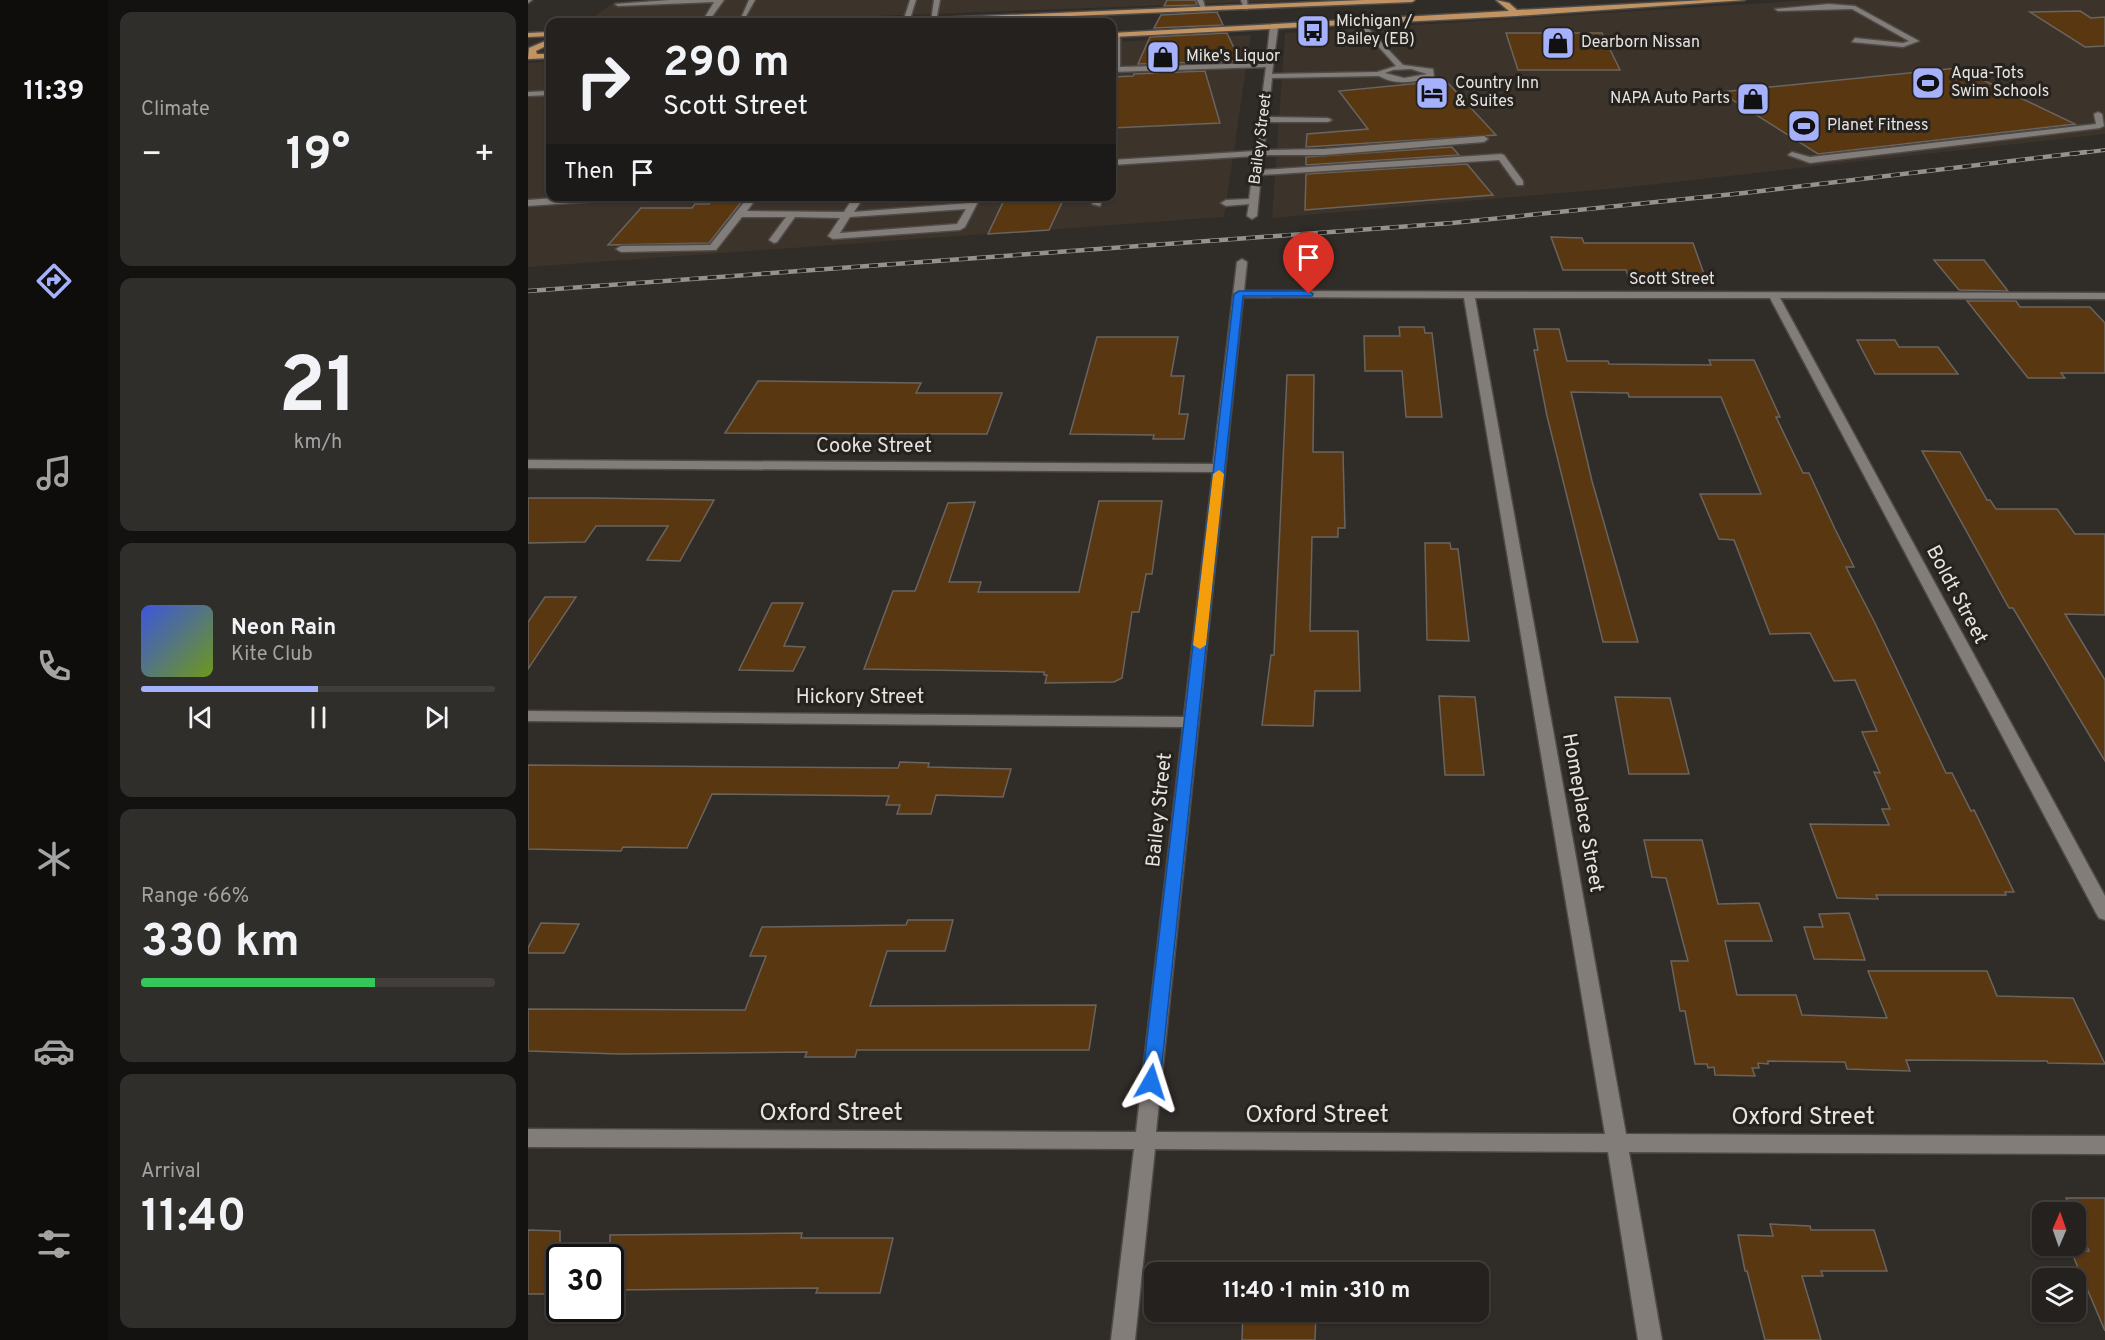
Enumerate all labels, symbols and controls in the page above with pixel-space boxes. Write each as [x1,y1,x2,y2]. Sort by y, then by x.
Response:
place label: Michigan / Bailey (EB) [1336,12,1415,50]
bus stop icon: Michigan / Bailey (EB) [1295,13,1331,49]
shop icon: Dearborn Nissan [1540,25,1576,61]
place label: Dearborn Nissan [1581,33,1700,53]
text: 290 m [663,38,790,91]
shop icon: Mike's Liquor [1145,39,1181,75]
icon: right [564,42,642,120]
place label: Mike's Liquor [1186,47,1280,67]
place label: Aqua-Tots Swim Schools [1951,64,2049,102]
sports icon: Aqua-Tots Swim Schools [1910,65,1946,101]
place label: Country Inn & Suites [1455,74,1539,112]
text: 11:39 [24,75,84,109]
hotel icon: Country Inn & Suites [1414,75,1450,111]
shop icon: NAPA Auto Parts [1735,81,1771,117]
place label: NAPA Auto Parts [1610,89,1730,109]
text: Scott Street [663,90,808,124]
street label: Bailey Street [1245,92,1277,186]
text: Climate [141,97,210,123]
sports icon: Planet Fitness [1786,108,1822,144]
place label: Planet Fitness [1827,116,1929,136]
text: 19° [286,128,350,185]
text: − [141,135,162,177]
text: + [474,135,495,177]
icon: arrive [626,156,659,189]
text: Then [564,159,614,186]
pin [1283,232,1334,294]
icon: arrive [1292,241,1325,274]
icon: directions [33,260,75,302]
street label: Scott Street [1629,270,1715,290]
text: 21 [279,341,357,440]
text: km/h [294,430,342,456]
street label: Cooke Street [816,434,932,460]
icon: music [33,452,75,494]
street label: Boldt Street [1919,541,1993,649]
text: Neon Rain [231,615,336,642]
text: Kite Club [231,642,313,668]
icon: phone [33,645,75,687]
street label: Hickory Street [796,685,924,711]
icon: previous [184,701,217,734]
icon: pause [302,701,335,734]
icon: next [420,701,453,734]
street label: Homeplace Street [1555,731,1609,895]
street label: Bailey Street [1141,752,1179,868]
icon: climate [33,838,75,880]
text: Range · 66% [141,884,249,910]
text: 330 km [141,915,300,972]
icon: car [33,1030,75,1072]
position arrow [1119,1050,1183,1114]
street label: Oxford Street [759,1099,903,1129]
street label: Oxford Street [1245,1101,1389,1131]
street label: Oxford Street [1731,1103,1875,1133]
text: Arrival [141,1159,201,1185]
text: 11:40 [141,1190,246,1247]
north arrow [2032,1202,2086,1256]
map controls [2032,1202,2086,1322]
icon: filters [33,1223,75,1265]
speed limit sign: 30 [546,1244,624,1322]
button: layers [2032,1268,2086,1322]
text: 11:40 · 1 min · 310 m [1223,1278,1410,1305]

